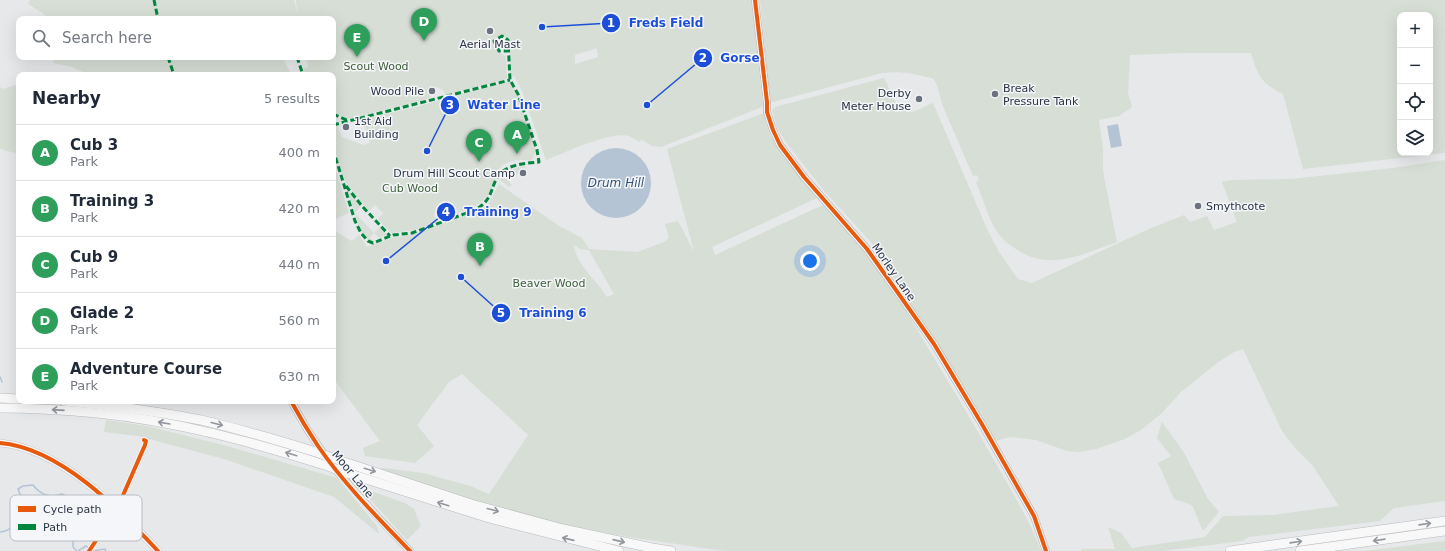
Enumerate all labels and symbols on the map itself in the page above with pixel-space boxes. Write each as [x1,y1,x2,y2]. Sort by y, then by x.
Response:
pin: D [411,8,437,41]
callout: Freds Field [601,11,711,35]
text: 1 [607,16,615,30]
text: Freds Field [629,16,703,30]
pin: E [344,24,370,57]
marker: Aerial Mast [485,26,495,36]
place label: Aerial Mast [459,38,521,51]
callout: Gorse [693,46,768,70]
text: 2 [699,51,707,65]
text: Gorse [720,51,760,65]
park label: Scout Wood [343,60,409,73]
place label: Break Pressure Tank [1003,82,1079,108]
place label: Wood Pile [371,85,424,98]
marker: Wood Pile [427,86,437,96]
place label: Derby Meter House [841,87,911,113]
marker: Break Pressure Tank [990,89,1000,99]
callout: Water Line [440,93,549,117]
marker: Derby Meter House [914,94,924,104]
text: 3 [446,98,454,112]
text: Water Line [467,98,541,112]
place label: 1st Aid Building [354,115,399,141]
pin: A [504,121,530,154]
marker: 1st Aid Building [341,122,351,132]
pin: C [466,129,492,162]
place label: Drum Hill Scout Camp [393,167,515,180]
marker: Drum Hill Scout Camp [518,168,528,178]
water label: Drum Hill [588,176,645,190]
park label: Cub Wood [382,182,438,195]
callout: Training 9 [436,200,539,224]
place label: Smythcote [1206,200,1266,213]
marker: Smythcote [1193,201,1203,211]
text: 4 [442,205,450,219]
text: Training 9 [464,205,532,219]
pin: B [467,233,493,266]
street label: Morley Lane [869,241,918,304]
your location [800,251,820,271]
park label: Beaver Wood [512,277,586,290]
callout: Training 6 [491,301,594,325]
text: 5 [497,306,505,320]
text: Training 6 [519,306,587,320]
one-way arrow [52,406,65,413]
one-way arrow [158,419,171,427]
one-way arrow [210,421,223,429]
street label: Moor Lane [329,448,376,501]
one-way arrow [284,450,297,457]
one-way arrow [363,467,376,474]
legend [10,495,142,541]
one-way arrow [437,499,449,507]
text: Cycle path [43,503,102,516]
one-way arrow [487,507,500,514]
one-way arrow [1418,520,1431,528]
text: Path [43,521,67,534]
one-way arrow [561,535,574,542]
one-way arrow [1373,536,1386,544]
one-way arrow [613,538,626,546]
one-way arrow [1289,538,1302,546]

